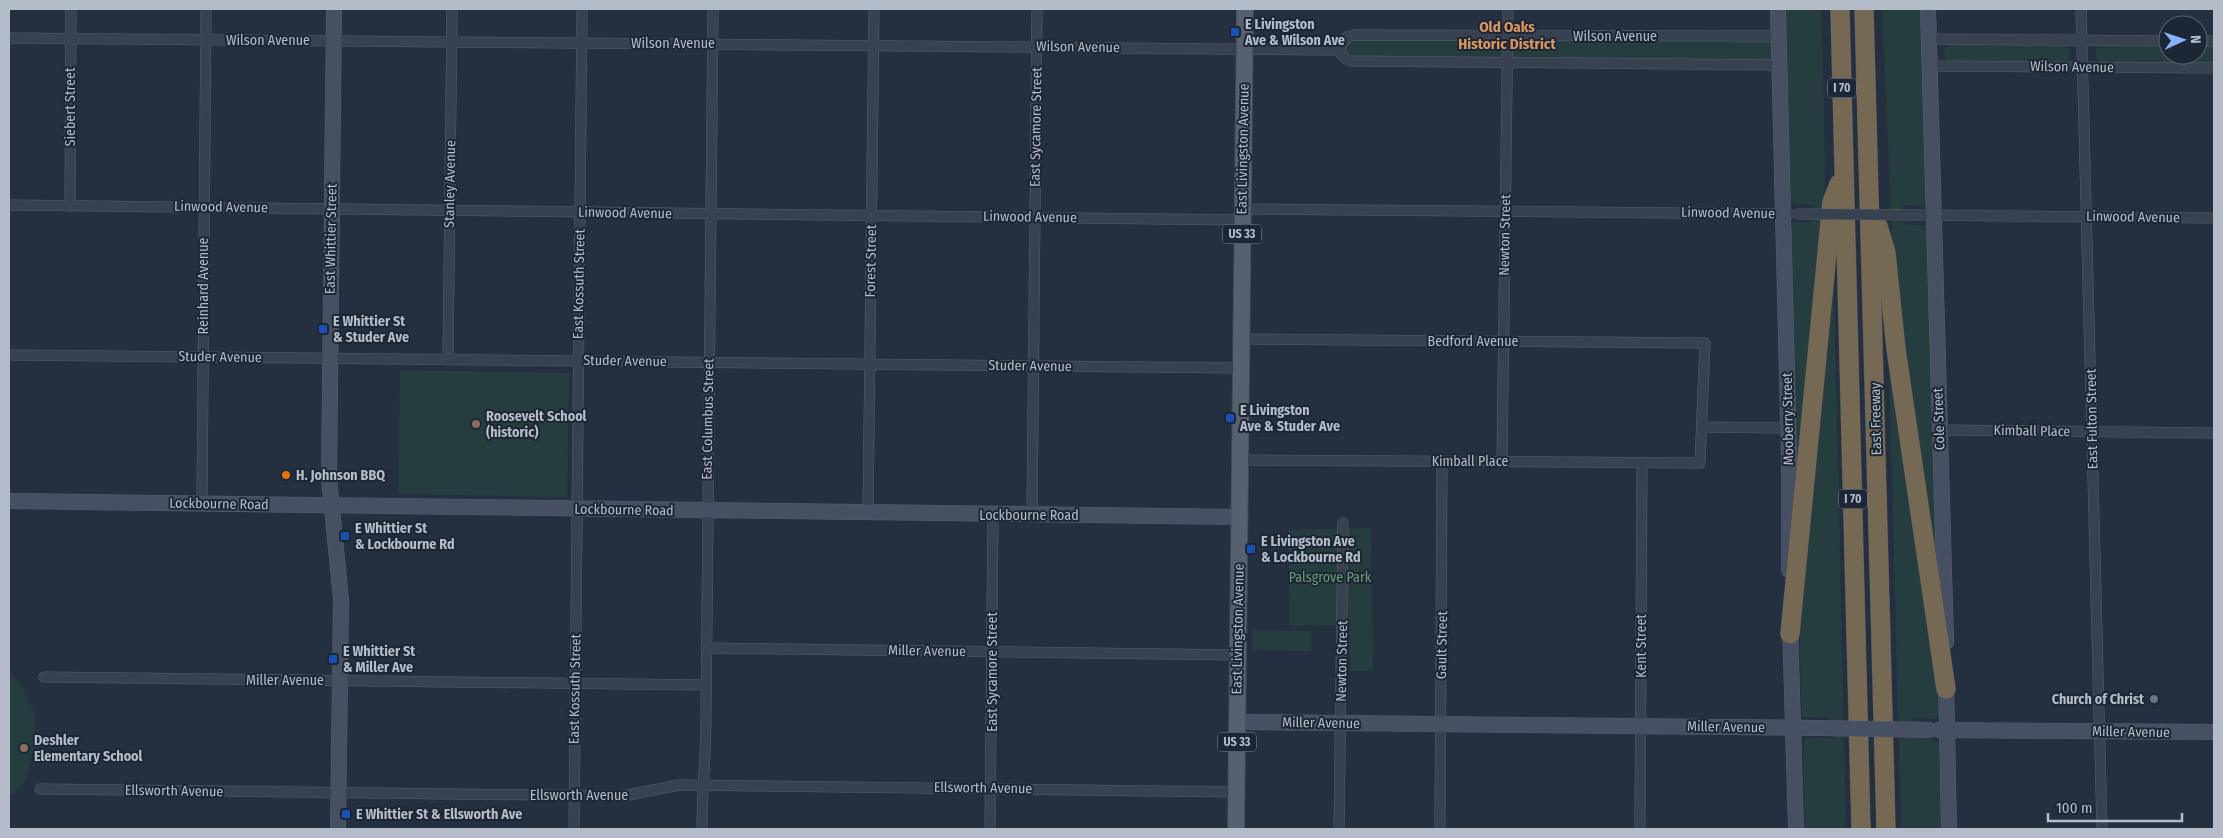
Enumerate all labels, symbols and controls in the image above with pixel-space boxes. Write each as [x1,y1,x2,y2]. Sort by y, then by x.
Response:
north arrow [2158,15,2208,65]
place label: E Livingston Ave & Wilson Ave [1244,16,1345,49]
district label: Old Oaks Historic District [1458,18,1556,53]
marker: E Livingston Ave & Wilson Ave [1229,26,1241,38]
street label: Wilson Avenue [1573,28,1657,45]
street label: Wilson Avenue [226,32,310,49]
street label: Wilson Avenue [631,35,715,52]
text: N [2187,35,2204,44]
street label: Wilson Avenue [1036,38,1120,56]
street label: Wilson Avenue [2030,58,2114,76]
street label: East Sycamore Street [1026,66,1046,187]
street label: Siebert Street [62,67,79,146]
road number: I 70 [1828,78,1856,98]
street label: East Livingston Avenue [1233,83,1253,215]
street label: Stanley Avenue [441,140,459,228]
street label: East Whittier Street [322,183,340,294]
street label: Newton Street [1496,194,1514,276]
street label: Linwood Avenue [174,198,268,216]
street label: Linwood Avenue [578,204,672,222]
street label: Linwood Avenue [1681,204,1775,222]
street label: Linwood Avenue [983,208,1077,226]
street label: Linwood Avenue [2086,208,2180,226]
street label: Forest Street [862,224,880,297]
road number: US 33 [1223,224,1261,243]
street label: East Kossuth Street [570,228,588,339]
street label: Reinhard Avenue [195,238,212,334]
place label: E Whittier St & Studer Ave [333,313,409,346]
marker: E Whittier St & Studer Ave [317,323,329,335]
street label: Bedford Avenue [1428,333,1519,350]
street label: Studer Avenue [178,348,262,366]
street label: Studer Avenue [583,352,667,370]
street label: Studer Avenue [988,357,1072,375]
street label: East Columbus Street [698,358,718,480]
street label: East Fulton Street [2083,368,2101,469]
street label: Mooberry Street [1779,372,1797,466]
street label: East Freeway [1867,382,1885,456]
street label: Cole Street [1929,387,1949,451]
place label: E Livingston Ave & Studer Ave [1239,402,1340,435]
place label: Roosevelt School (historic) [486,408,587,441]
marker: E Livingston Ave & Studer Ave [1224,412,1236,424]
marker: Roosevelt School (historic) [470,418,482,430]
street label: Kimball Place [1993,422,2071,440]
street label: Kimball Place [1432,453,1508,470]
place label: H. Johnson BBQ [296,467,385,484]
marker: H. Johnson BBQ [280,469,292,481]
road number: I 70 [1839,489,1867,508]
street label: Lockbourne Road [169,495,269,513]
street label: Lockbourne Road [574,501,674,519]
street label: Lockbourne Road [979,507,1079,524]
place label: E Whittier St & Lockbourne Rd [355,520,455,553]
marker: E Whittier St & Lockbourne Rd [339,530,351,542]
place label: E Livingston Ave & Lockbourne Rd [1261,533,1361,566]
marker: E Livingston Ave & Lockbourne Rd [1245,543,1257,555]
street label: East Livingston Avenue [1228,563,1248,695]
park label: Palsgrove Park [1289,569,1372,586]
street label: Gault Street [1433,610,1451,679]
street label: East Sycamore Street [984,612,1001,732]
street label: Kent Street [1633,614,1650,678]
street label: Newton Street [1333,620,1351,702]
street label: East Kossuth Street [566,633,584,744]
street label: Miller Avenue [888,642,966,660]
place label: E Whittier St & Miller Ave [343,643,416,676]
marker: E Whittier St & Miller Ave [327,653,339,665]
street label: Miller Avenue [246,672,324,689]
place label: Church of Christ [2052,691,2145,708]
marker: Church of Christ [2148,693,2160,705]
street label: Miller Avenue [1282,714,1360,732]
street label: Miller Avenue [1687,718,1765,736]
street label: Miller Avenue [2092,723,2170,741]
place label: Deshler Elementary School [34,732,143,765]
road number: US 33 [1218,732,1256,752]
marker: Deshler Elementary School [18,742,30,754]
street label: Ellsworth Avenue [934,779,1032,797]
street label: Ellsworth Avenue [125,782,223,800]
street label: Ellsworth Avenue [530,787,628,804]
scale bar [2048,790,2182,822]
text: 100 m [2056,799,2093,817]
place label: E Whittier St & Ellsworth Ave [356,806,522,823]
marker: E Whittier St & Ellsworth Ave [340,808,352,820]

